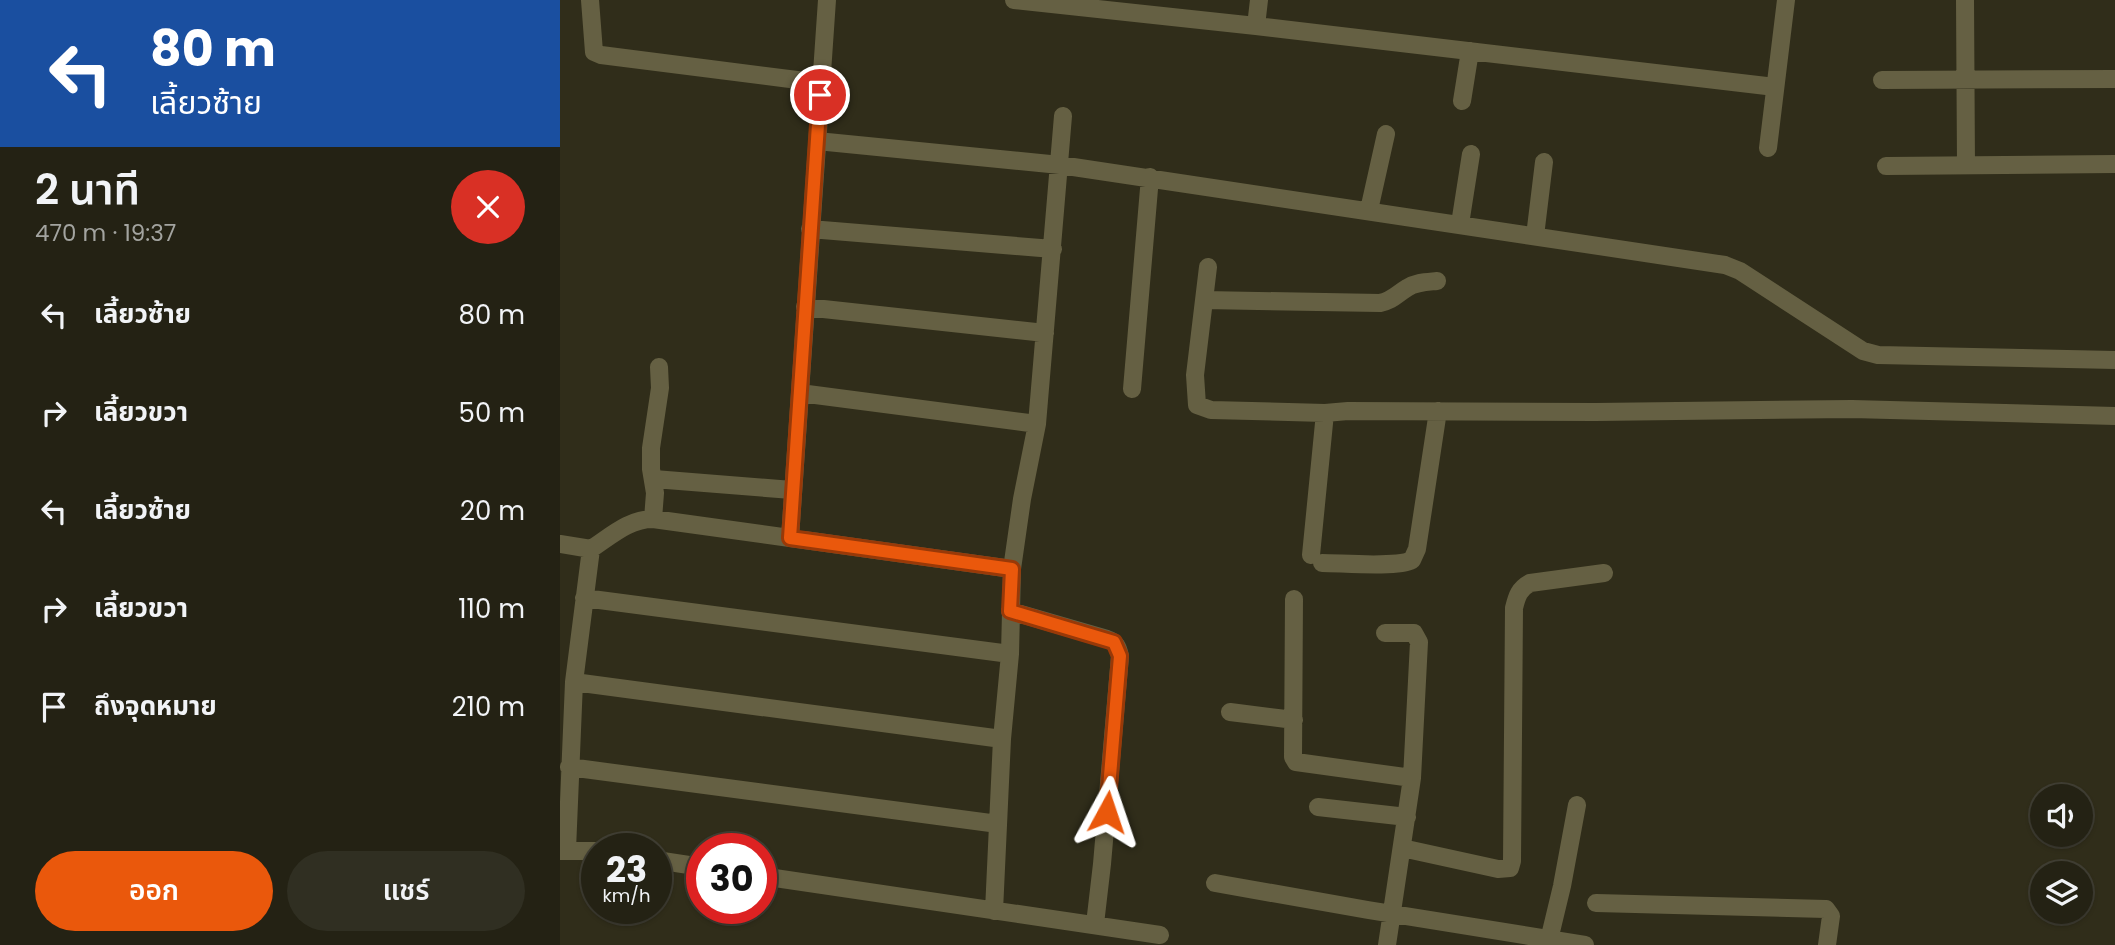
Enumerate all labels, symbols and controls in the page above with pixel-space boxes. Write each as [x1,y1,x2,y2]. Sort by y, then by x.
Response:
text: 80 m [150,15,276,83]
icon: left [35,28,126,119]
pin [790,65,850,125]
icon: arrive [801,76,839,114]
text: เลี้ยวซ้าย [150,80,262,125]
text: 2 นาที [35,160,140,219]
button: close [451,170,525,244]
text: 470 m · 19:37 [35,217,176,249]
icon: left [35,296,73,334]
text: เลี้ยวซ้าย [94,296,191,332]
text: 80 m [459,297,525,333]
icon: right [35,394,73,432]
text: เลี้ยวขวา [94,394,188,430]
text: 50 m [459,395,525,431]
icon: left [35,492,73,530]
text: เลี้ยวซ้าย [94,492,191,528]
text: 20 m [460,493,525,529]
icon: right [35,590,73,628]
text: เลี้ยวขวา [94,590,188,626]
text: 110 m [458,591,525,627]
icon: arrive [35,688,73,726]
text: ถึงจุดหมาย [94,688,217,724]
text: 210 m [452,689,525,725]
position arrow [1070,775,1144,849]
map controls [2030,784,2093,924]
button: sound [2030,784,2093,847]
speed limit sign: 30 [686,833,777,924]
text: 23 [606,845,647,894]
button: ออก [35,851,273,931]
button: แชร์ [287,851,525,931]
button: layers [2030,861,2093,924]
text: km/h [603,883,650,908]

